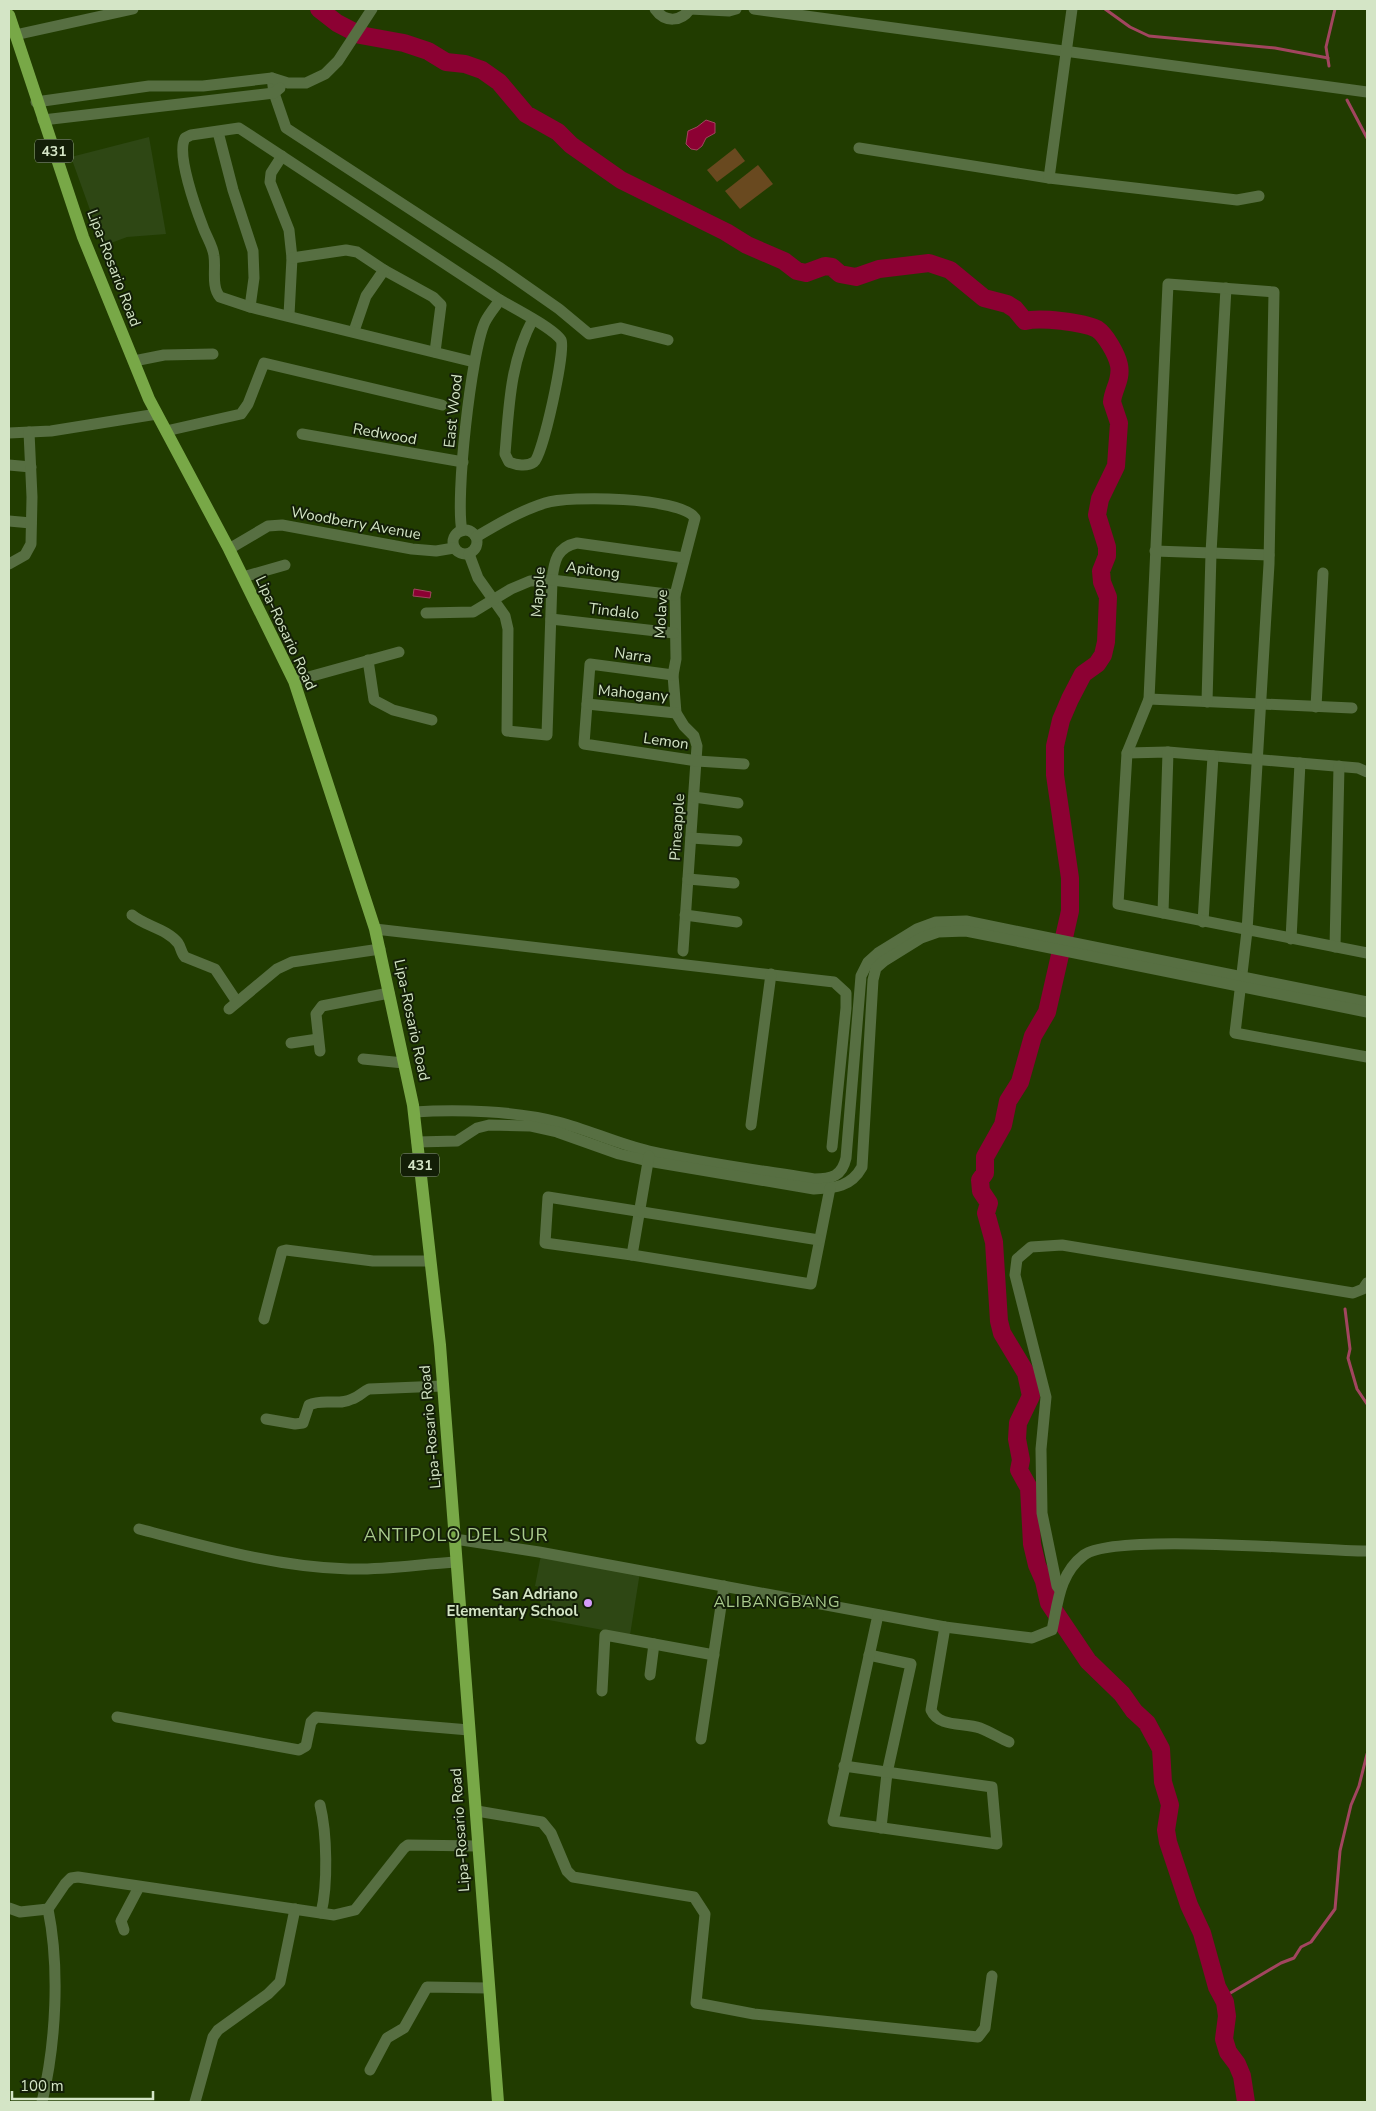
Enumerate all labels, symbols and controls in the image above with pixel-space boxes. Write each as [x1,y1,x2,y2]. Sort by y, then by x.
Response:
road number: 431 [35,140,73,162]
street label: Lipa-Rosario Road [82,207,146,329]
street label: East Wood [439,373,467,449]
street label: Redwood [351,419,419,449]
street label: Woodberry Avenue [289,502,423,544]
street label: Apitong [565,557,621,583]
street label: Mapple [526,566,550,618]
street label: Lipa-Rosario Road [251,573,321,693]
street label: Molave [650,589,672,639]
street label: Tindalo [588,598,640,624]
street label: Narra [613,642,653,668]
street label: Mahogany [597,680,669,706]
street label: Lemon [642,728,690,754]
street label: Pineapple [665,793,689,861]
street label: Lipa-Rosario Road [389,957,435,1083]
road number: 431 [401,1154,439,1176]
street label: Lipa-Rosario Road [415,1364,445,1490]
district label: ANTIPOLO DEL SUR [364,1523,548,1547]
place label: San Adriano Elementary School [447,1584,578,1621]
district label: ALIBANGBANG [713,1591,841,1613]
marker: San Adriano Elementary School [582,1597,594,1609]
street label: Lipa-Rosario Road [446,1767,474,1893]
scale bar [12,2068,154,2100]
text: 100 m [20,2076,64,2096]

